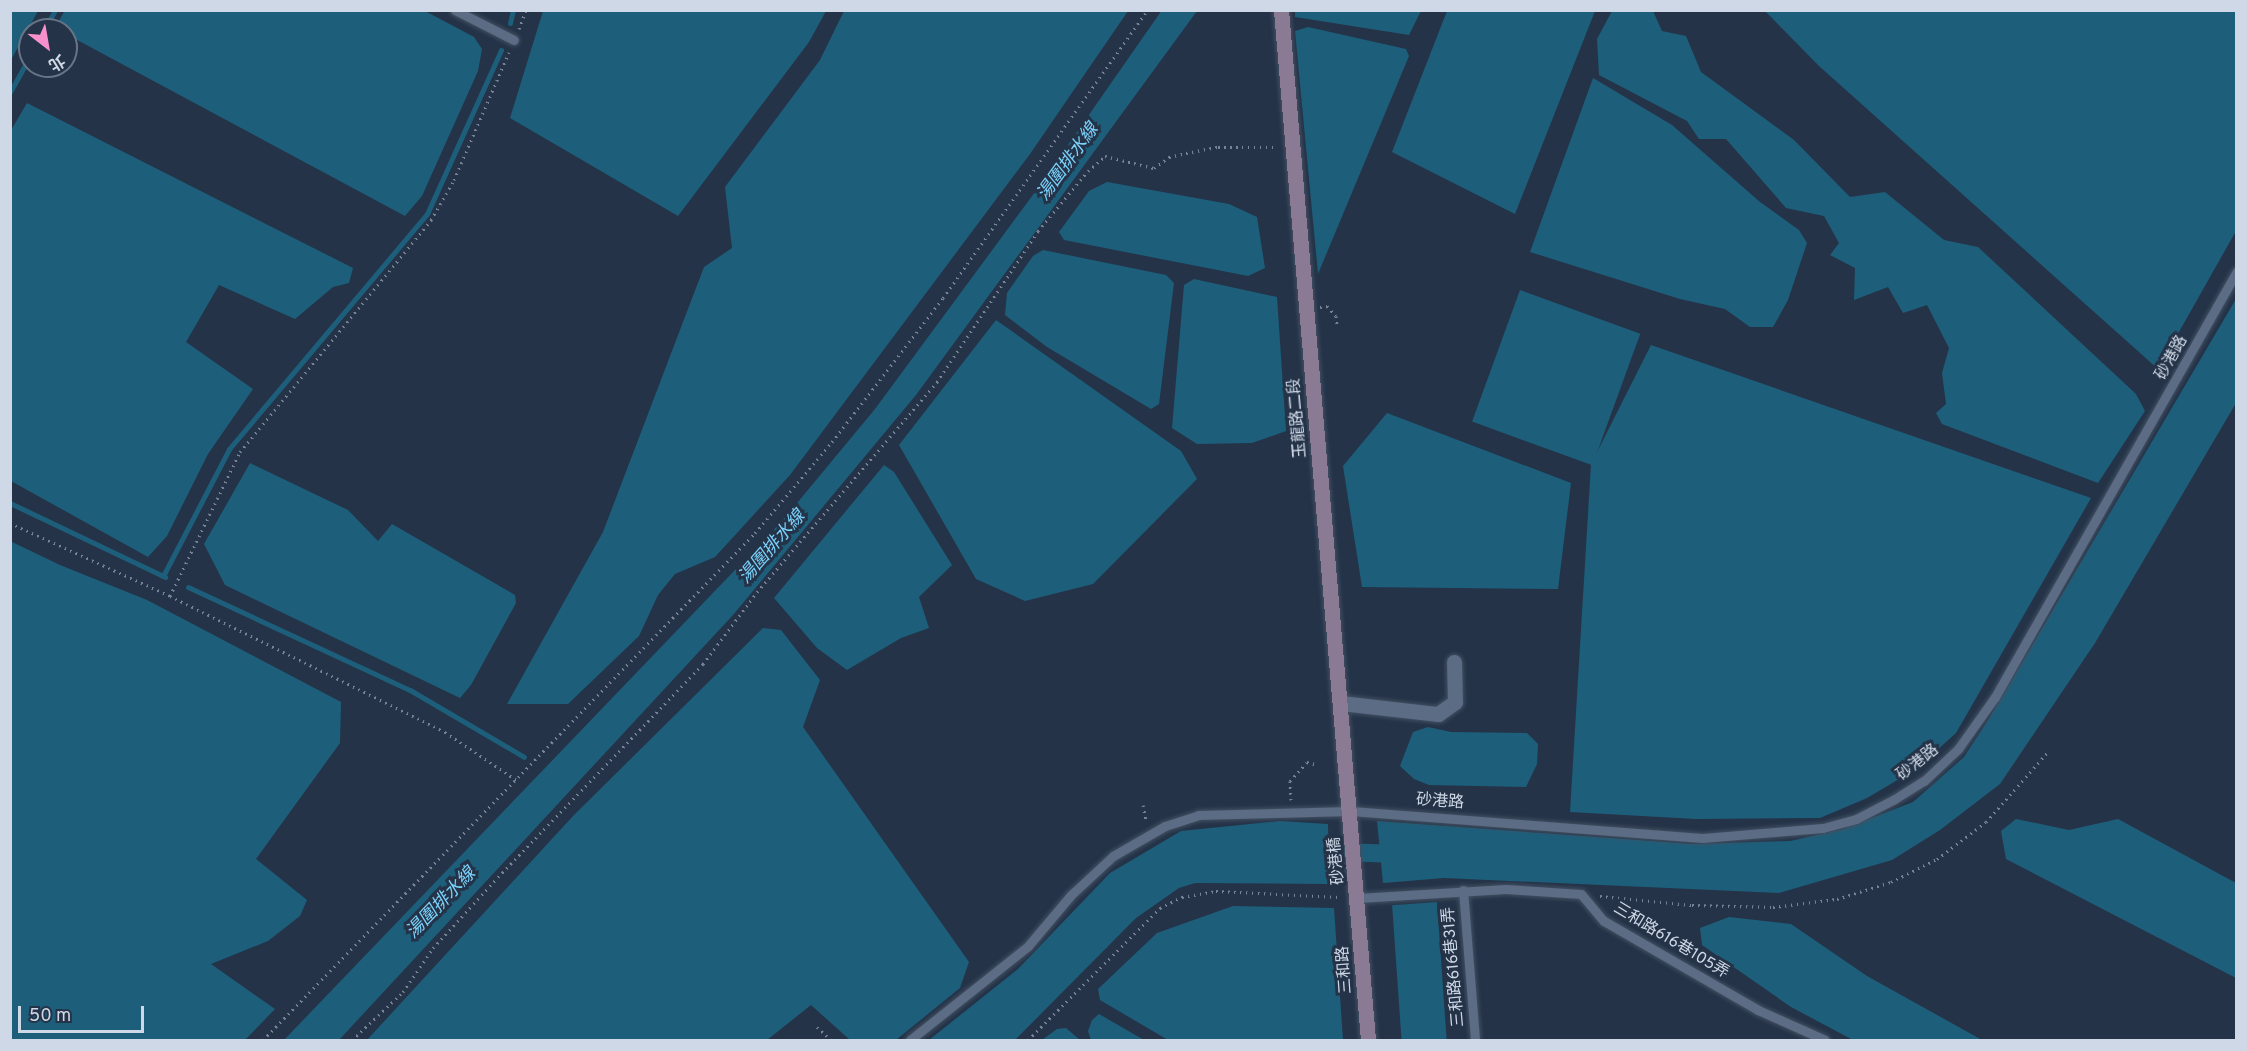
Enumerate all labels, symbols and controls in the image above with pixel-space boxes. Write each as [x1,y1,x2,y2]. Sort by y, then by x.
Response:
north arrow [18,18,78,78]
text: 北 [44,49,68,74]
water label: 湯圍排水線 [1034,120,1104,206]
street label: 砂港路 [2152,332,2192,384]
street label: 玉龍路二段 [1285,377,1311,459]
water label: 湯圍排水線 [735,507,811,589]
street label: 砂港路 [1893,741,1943,785]
street label: 砂港路 [1415,791,1465,813]
street label: 砂港橋 [1325,836,1349,886]
water label: 湯圍排水線 [403,864,481,944]
street label: 三和路616巷105弄 [1610,899,1732,983]
street label: 三和路616巷31弄 [1439,906,1469,1028]
street label: 三和路 [1334,945,1356,995]
scale bar [21,994,147,1032]
text: 50 m [29,1005,71,1028]

